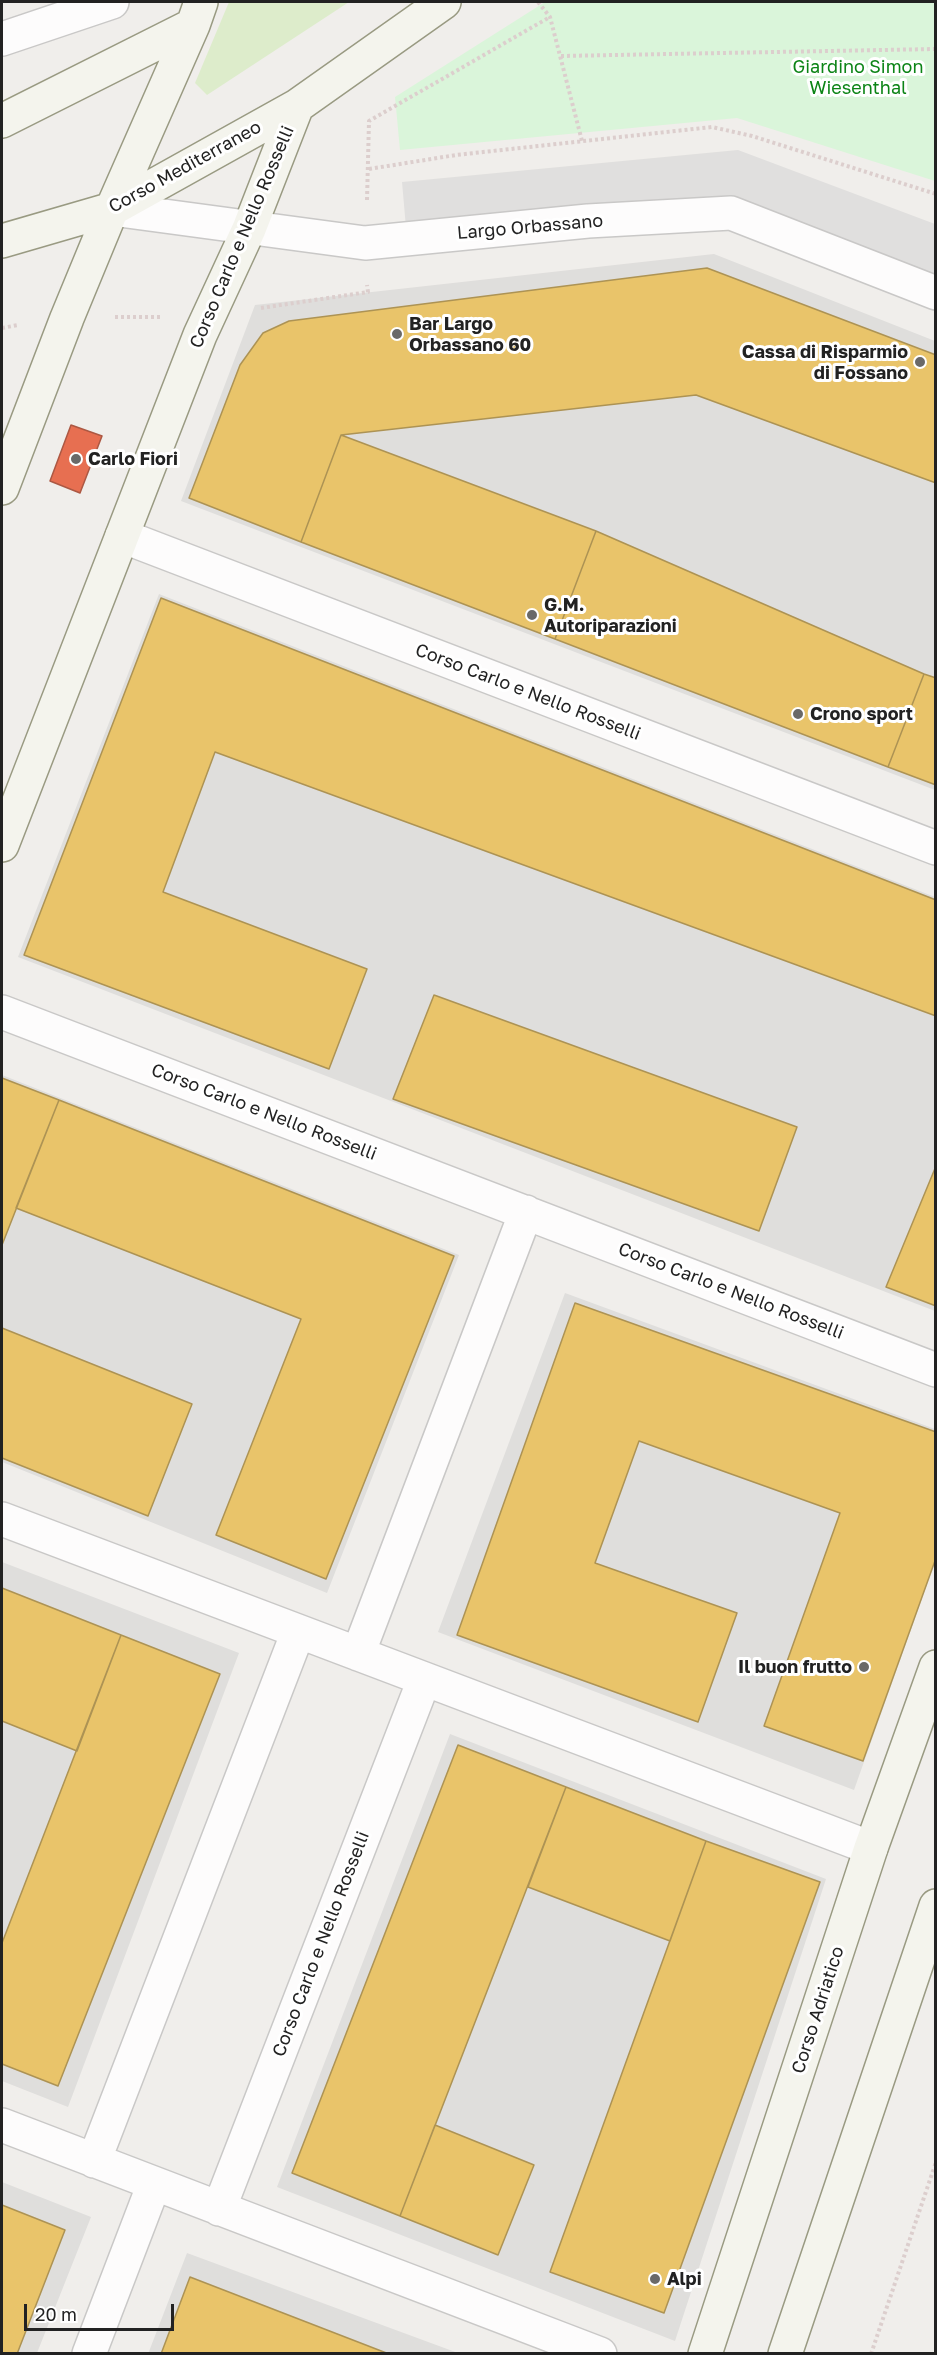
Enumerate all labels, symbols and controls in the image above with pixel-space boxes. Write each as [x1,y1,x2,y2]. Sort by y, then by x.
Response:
park label: Giardino Simon Wiesenthal [793,56,923,98]
street label: Corso Mediterraneo [105,116,265,218]
street label: Corso Carlo e Nello Rosselli [185,122,299,352]
street label: Largo Orbassano [456,210,604,244]
place label: Bar Largo Orbassano 60 [409,313,531,356]
marker: Bar Largo Orbassano 60 [390,327,404,341]
place label: Cassa di Risparmio di Fossano [742,341,908,384]
marker: Cassa di Risparmio di Fossano [913,355,927,369]
place label: Carlo Fiori [88,448,178,470]
marker: Carlo Fiori [69,452,83,466]
place label: G.M. Autoriparazioni [544,594,677,636]
marker: G.M. Autoriparazioni [525,608,539,622]
street label: Corso Carlo e Nello Rosselli [412,639,644,745]
place label: Crono sport [810,703,913,725]
marker: Crono sport [791,707,805,721]
street label: Corso Carlo e Nello Rosselli [148,1059,380,1165]
street label: Corso Carlo e Nello Rosselli [615,1238,847,1344]
place label: Il buon frutto [738,1656,852,1678]
marker: Il buon frutto [857,1660,871,1674]
street label: Corso Carlo e Nello Rosselli [268,1828,374,2060]
street label: Corso Adriatico [787,1944,849,2076]
place label: Alpi [667,2268,702,2290]
marker: Alpi [648,2272,662,2286]
scale bar [27,2292,177,2330]
text: 20 m [35,2303,77,2325]

